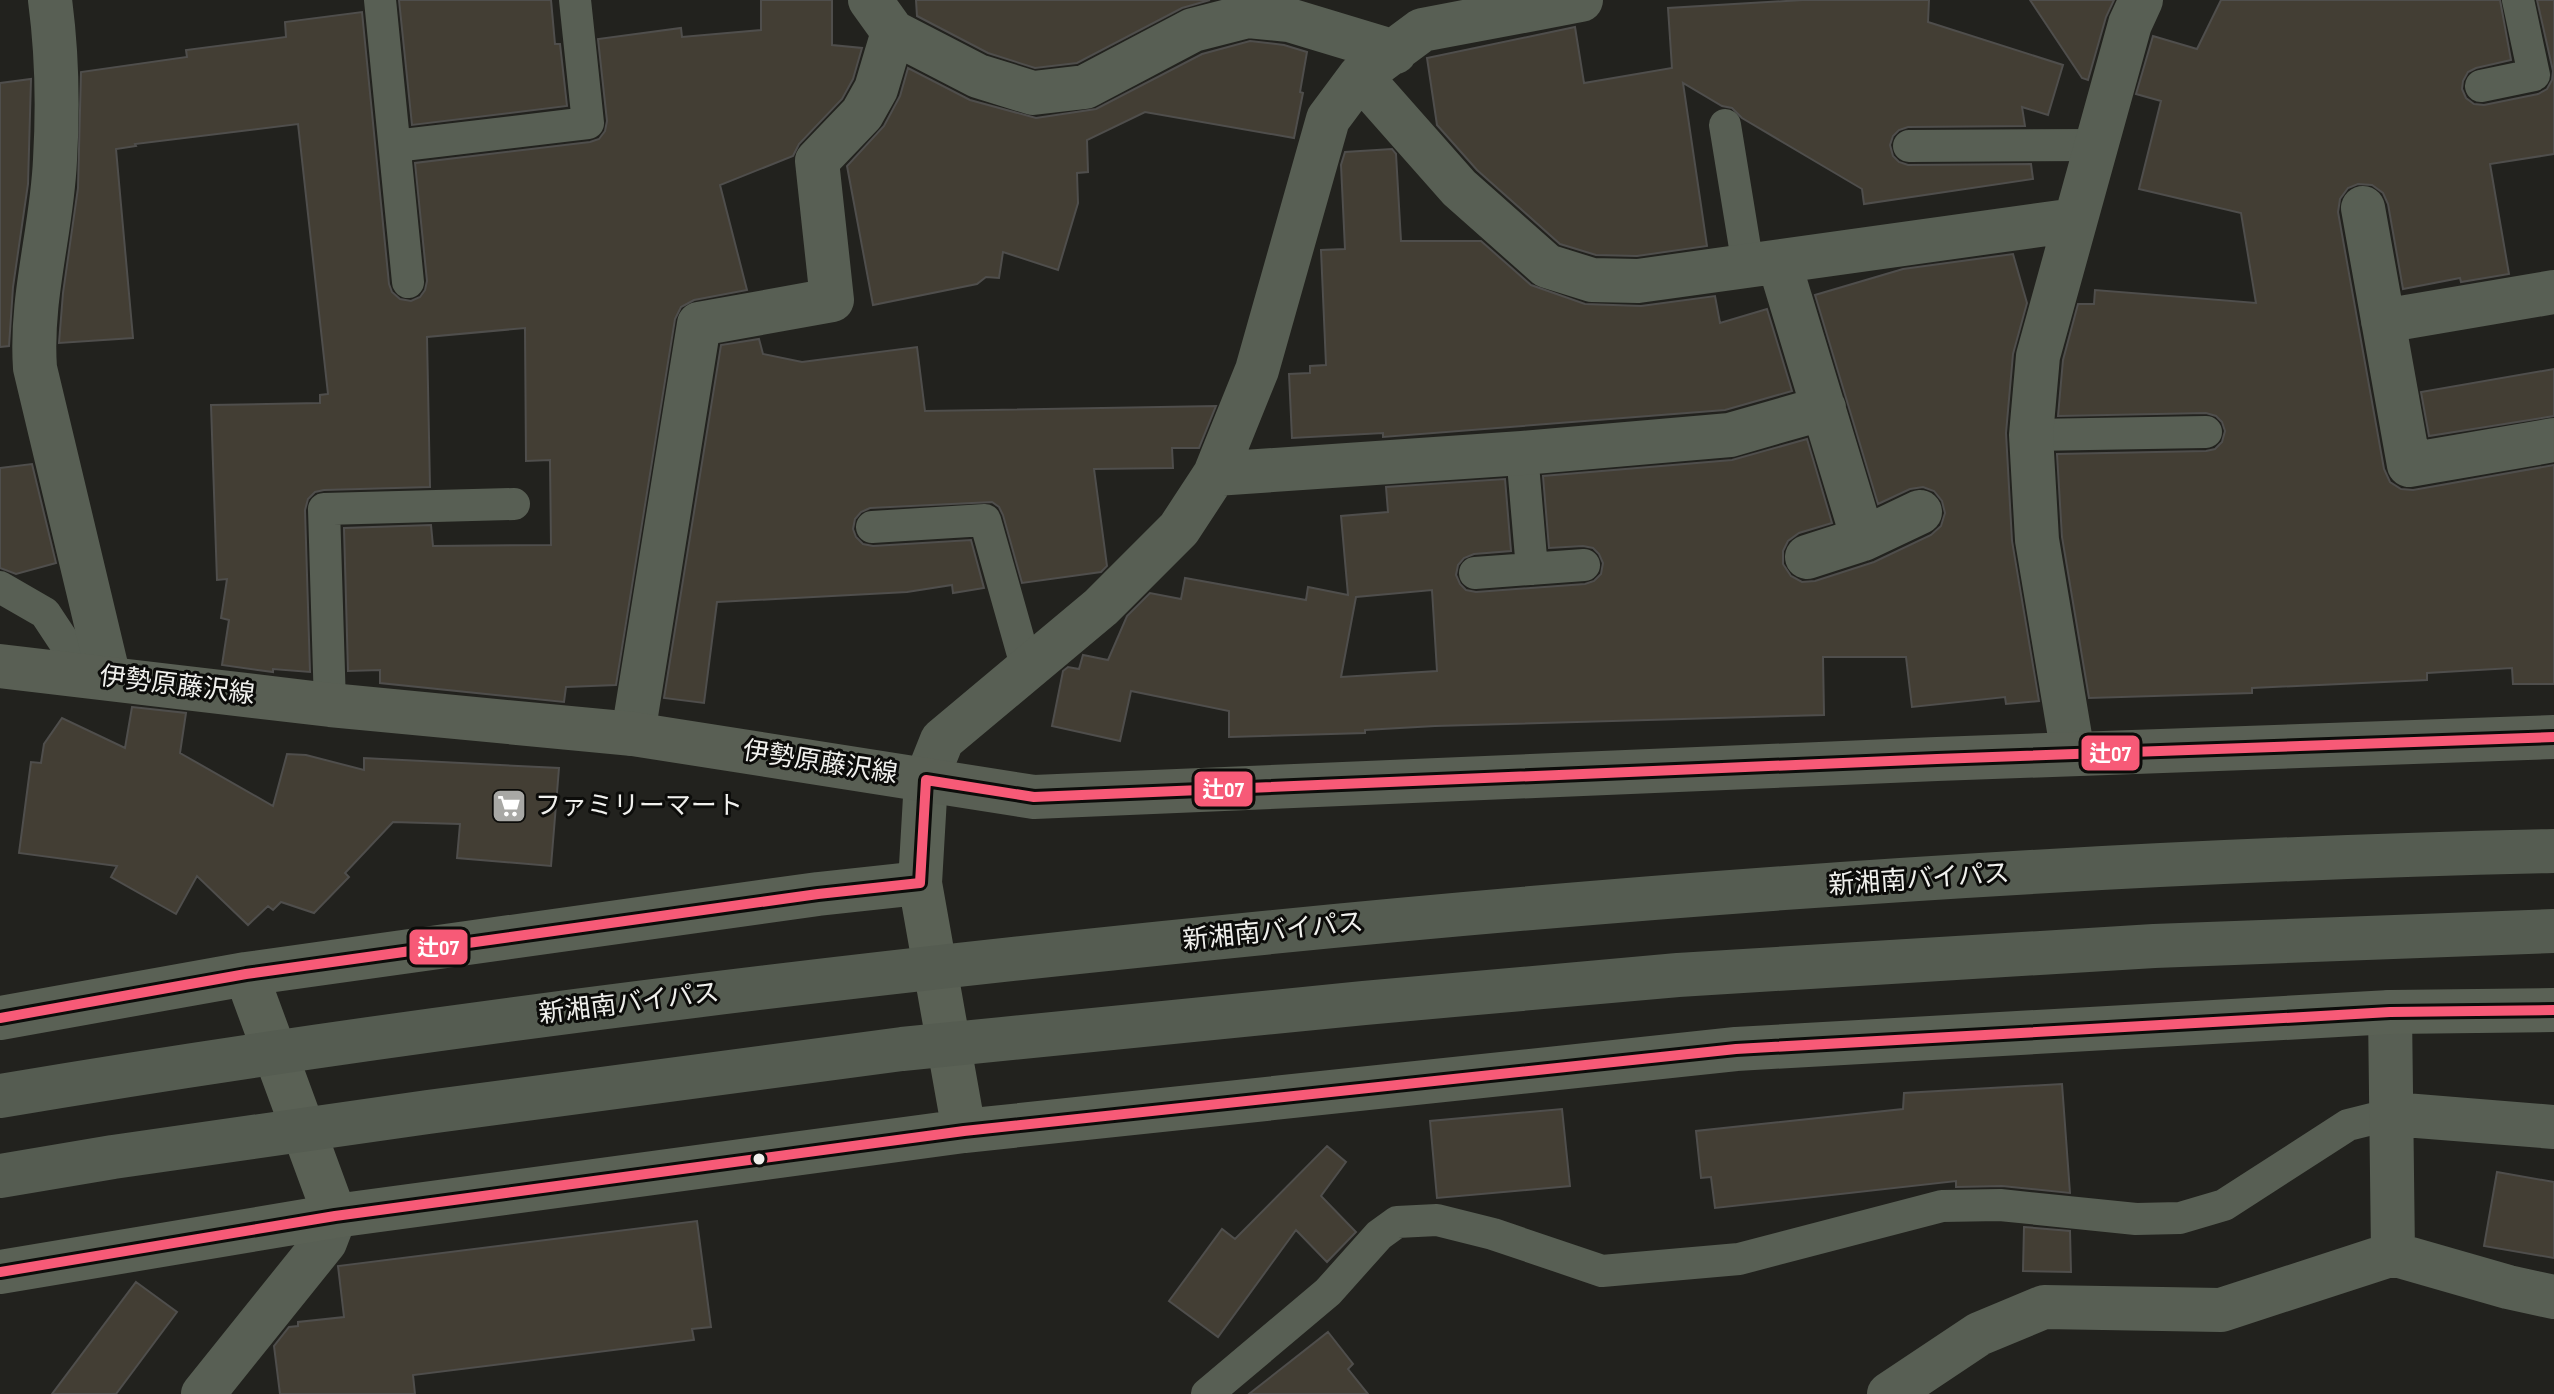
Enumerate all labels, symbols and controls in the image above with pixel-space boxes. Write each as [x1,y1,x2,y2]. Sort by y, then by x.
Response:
street label: 伊勢原藤沢線 [98,661,256,711]
line badge: 辻07 [2080,734,2141,772]
street label: 伊勢原藤沢線 [741,735,899,791]
text: 辻07 [2089,741,2131,768]
line badge: 辻07 [1193,770,1254,808]
text: 辻07 [1202,777,1244,804]
supermarket icon: ファミリーマート [490,787,528,825]
place label: ファミリーマート [535,791,743,822]
street label: 新湘南バイパス [1827,858,2011,902]
street label: 新湘南バイパス [1181,907,1365,957]
line badge: 辻07 [408,928,469,966]
text: 辻07 [417,935,459,962]
street label: 新湘南バイパス [537,978,721,1030]
unlabelled marker [751,1151,767,1167]

